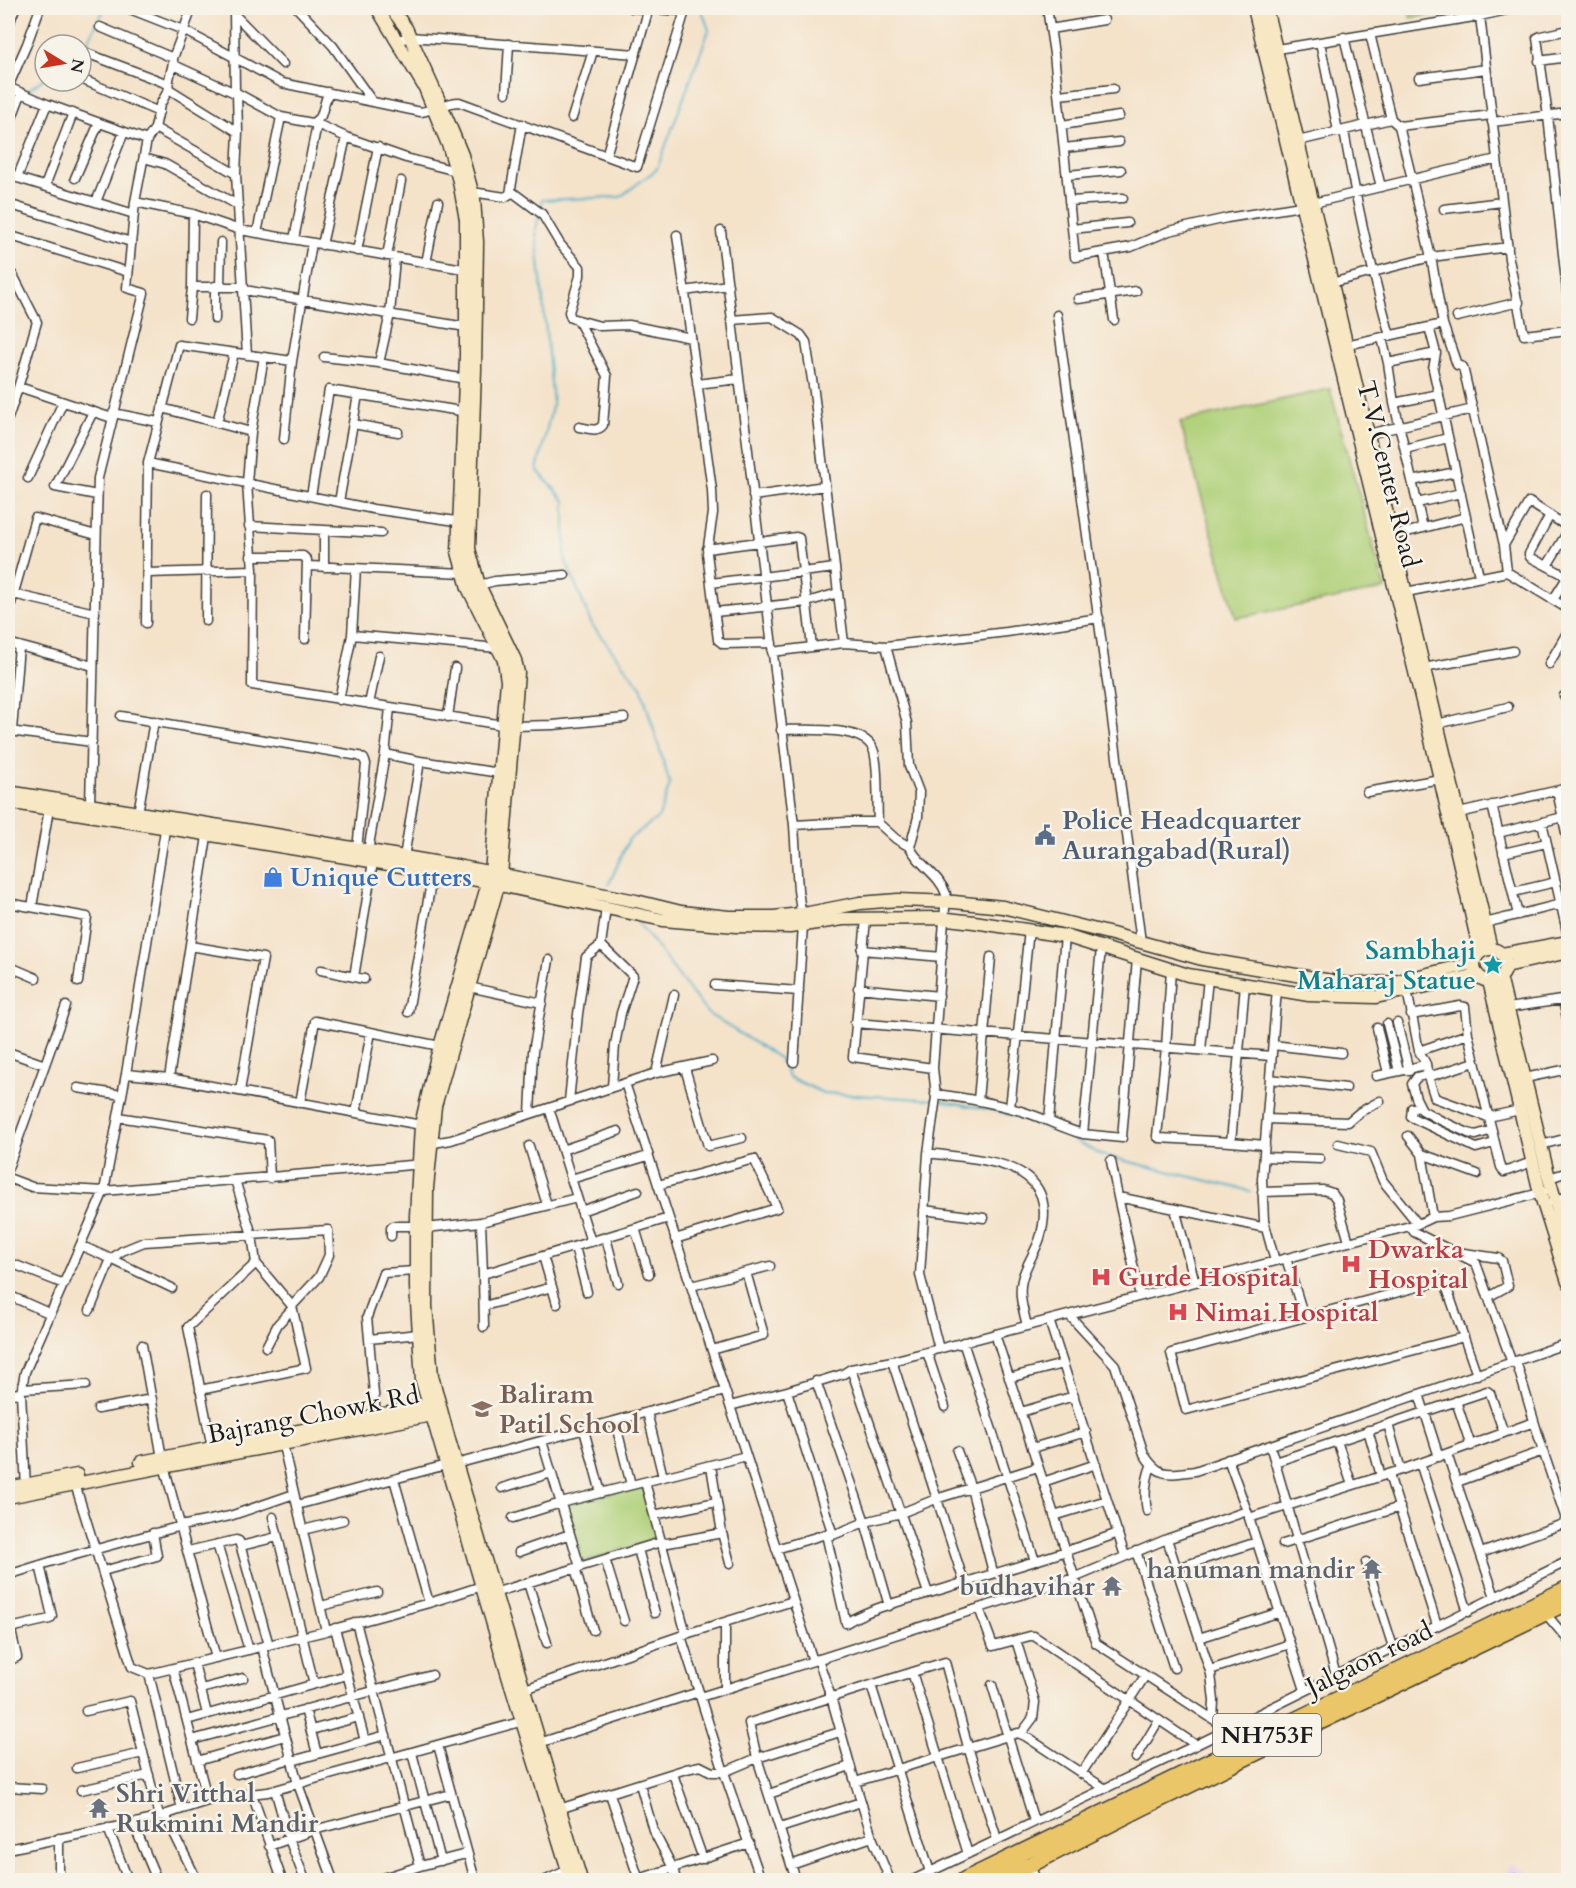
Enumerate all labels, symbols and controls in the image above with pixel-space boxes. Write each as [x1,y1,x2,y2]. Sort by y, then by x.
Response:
north arrow [33,33,93,93]
text: N [65,57,89,75]
street label: T.V.Center Road [1348,377,1429,571]
place label: Police Headcquarter Aurangabad(Rural) [1062,803,1301,868]
public building icon: Police Headcquarter Aurangabad(Rural) [1033,823,1057,847]
place label: Unique Cutters [290,860,472,895]
shop icon: Unique Cutters [261,865,285,889]
place label: Sambhaji Maharaj Statue [1297,933,1476,998]
place icon: Sambhaji Maharaj Statue [1481,953,1505,977]
place label: Dwarka Hospital [1368,1232,1469,1297]
hospital icon: Dwarka Hospital [1339,1252,1363,1276]
place label: Gurde Hospital [1118,1260,1300,1295]
hospital icon: Gurde Hospital [1089,1265,1113,1289]
place label: Nimai Hospital [1195,1295,1379,1330]
hospital icon: Nimai Hospital [1166,1300,1190,1324]
street label: Bajrang Chowk Rd [204,1377,422,1452]
place label: Baliram Patil School [499,1377,640,1442]
school or university icon: Baliram Patil School [470,1397,494,1421]
place label: hanuman mandir [1147,1552,1356,1587]
temple icon: hanuman mandir [1360,1557,1384,1581]
place label: budhavihar [960,1569,1096,1604]
temple icon: budhavihar [1100,1574,1124,1598]
street label: Jalgaon road [1296,1613,1439,1706]
road number: NH753F [1213,1714,1321,1756]
place label: Shri Vitthal Rukmini Mandir [116,1776,319,1841]
temple icon: Shri Vitthal Rukmini Mandir [87,1796,111,1820]

